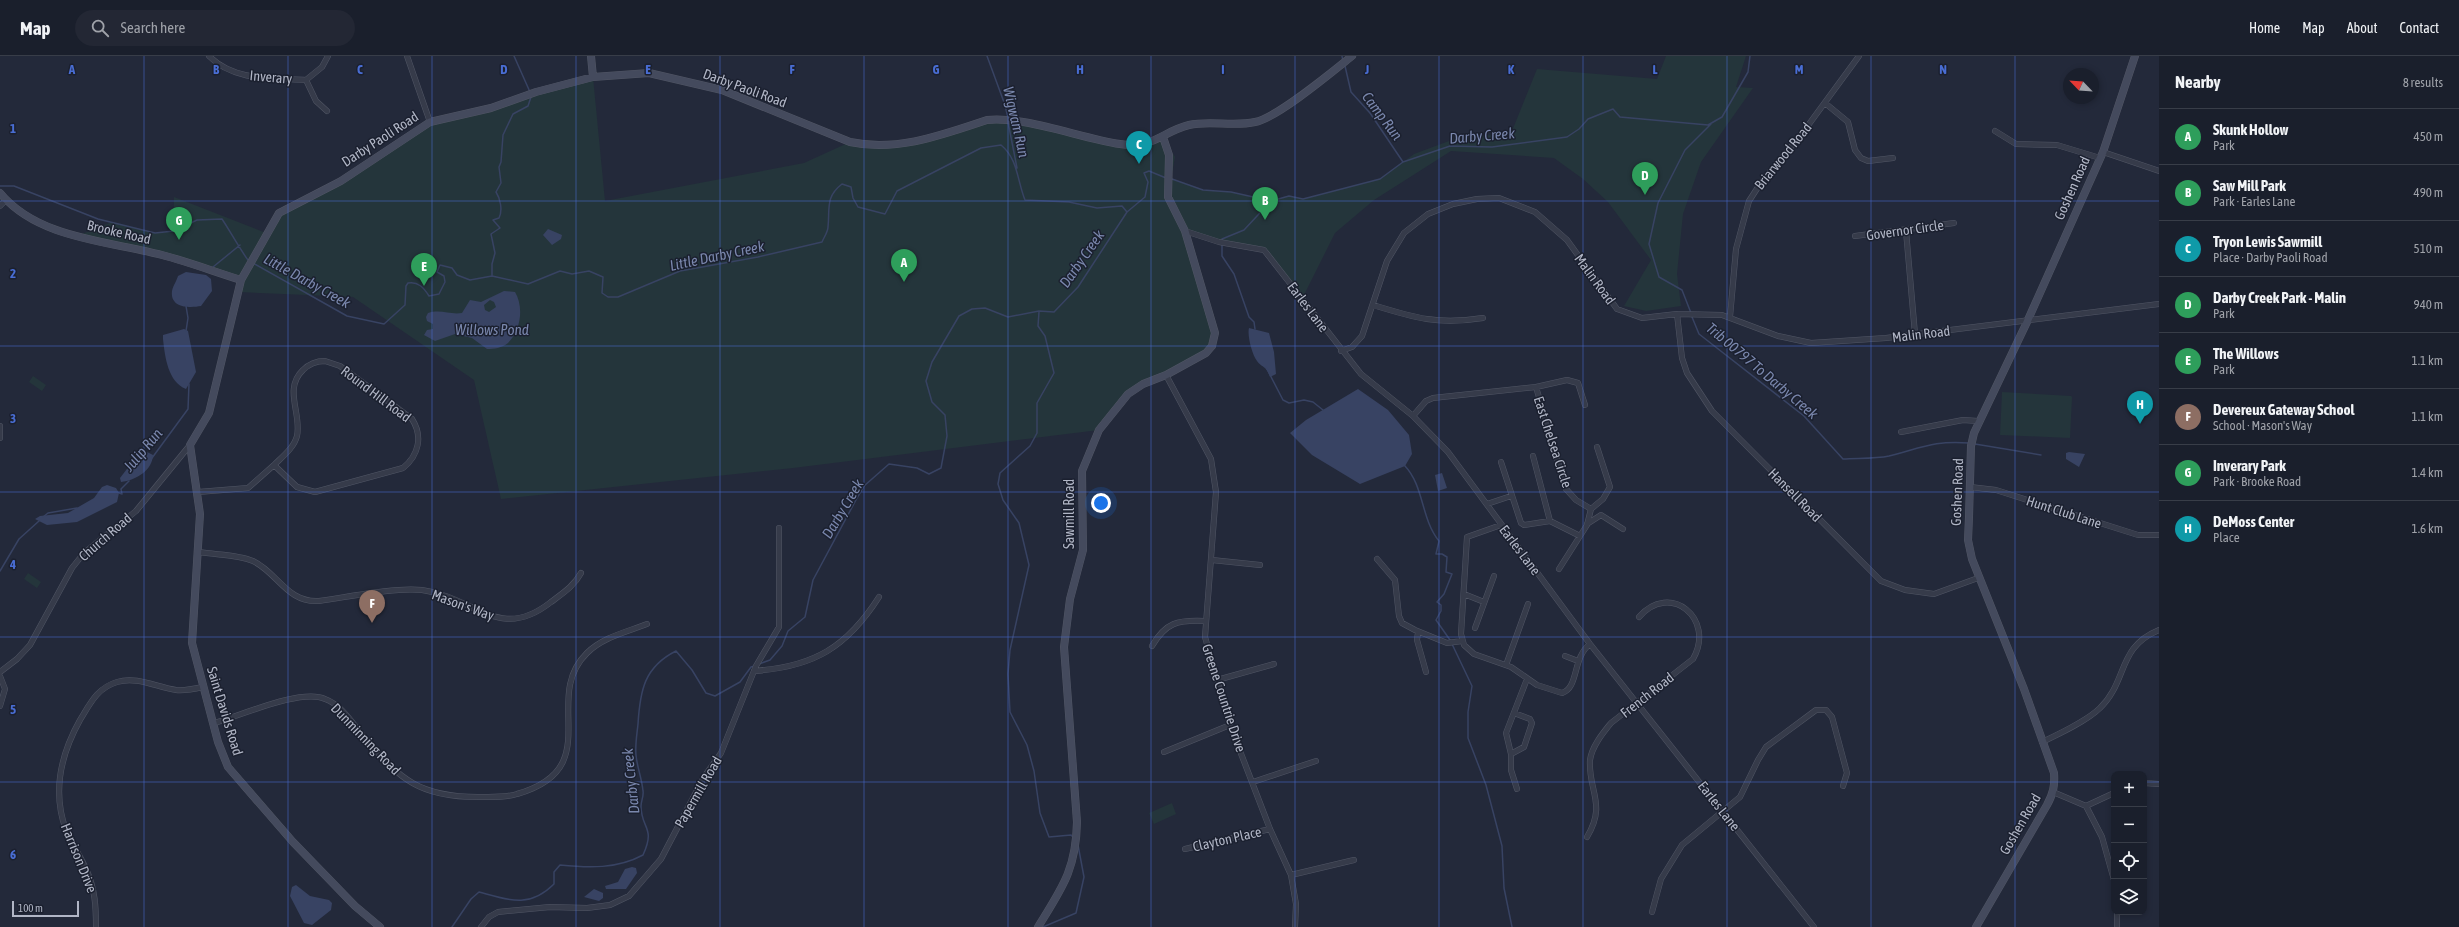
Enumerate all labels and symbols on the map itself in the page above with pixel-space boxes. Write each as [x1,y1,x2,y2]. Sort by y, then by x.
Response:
text: A [68,62,76,77]
text: B [213,62,220,77]
text: C [357,62,363,77]
text: D [500,62,508,77]
text: E [645,62,651,77]
text: F [789,62,795,77]
text: G [933,62,940,77]
text: H [1076,62,1084,77]
text: I [1221,62,1225,77]
text: J [1364,62,1369,77]
text: K [1508,62,1515,77]
text: L [1652,62,1658,77]
text: M [1795,62,1804,77]
text: N [1939,62,1947,77]
street label: Darby Paoli Road [701,65,789,111]
street label: Inverary [249,67,293,87]
north arrow [2063,68,2099,104]
water label: Wigwam Run [1000,85,1033,159]
water label: Camp Run [1359,88,1406,143]
street label: Darby Paoli Road [339,108,421,170]
street label: Briarwood Road [1751,119,1815,193]
text: 1 [10,121,16,136]
water label: Darby Creek [1448,124,1516,147]
pin: C [1126,131,1152,164]
street label: Goshen Road [2051,154,2093,222]
pin: D [1632,162,1658,195]
pin: B [1252,187,1278,220]
pin: G [166,207,192,240]
street label: Brooke Road [86,217,152,247]
street label: Governor Circle [1865,217,1945,243]
water label: Darby Creek [1056,227,1108,291]
water label: Little Darby Creek [668,237,766,274]
pin: A [891,249,917,282]
water label: Little Darby Creek [261,250,354,312]
street label: Malin Road [1571,251,1619,307]
pin: E [411,253,437,286]
text: 2 [10,266,16,281]
street label: Earles Lane [1284,279,1332,335]
water label: Trib 00797 To Darby Creek [1703,319,1822,423]
water label: Willows Pond [455,321,529,338]
street label: Malin Road [1891,323,1951,345]
street label: Round Hill Road [338,363,414,425]
pin: H [2127,391,2153,424]
street label: East Chelsea Circle [1531,394,1575,490]
text: 3 [10,411,16,426]
water label: Julip Run [119,425,165,475]
street label: Goshen Road [1948,458,1966,526]
street label: Hansell Road [1765,465,1825,525]
water label: Darby Creek [818,476,867,541]
street label: Sawmill Road [1061,479,1077,549]
street label: Hunt Club Lane [2024,492,2104,532]
your location [1091,493,1111,513]
street label: Church Road [75,510,135,564]
street label: Earles Lane [1496,522,1544,578]
text: 4 [9,557,16,572]
street label: Mason's Way [430,586,497,624]
pin: F [359,590,385,623]
street label: Greene Countrie Drive [1199,642,1249,754]
street label: Saint Davids Road [204,665,246,757]
street label: French Road [1617,669,1677,721]
street label: Dunminning Road [328,700,404,778]
text: 5 [10,702,16,717]
water label: Darby Creek [619,747,642,815]
street label: Papermill Road [671,754,725,830]
street label: Earles Lane [1695,778,1743,834]
street label: Goshen Road [1996,791,2044,857]
street label: Harrison Drive [58,821,100,895]
street label: Clayton Place [1191,823,1263,855]
text: 6 [10,847,16,862]
scale bar [12,899,79,918]

